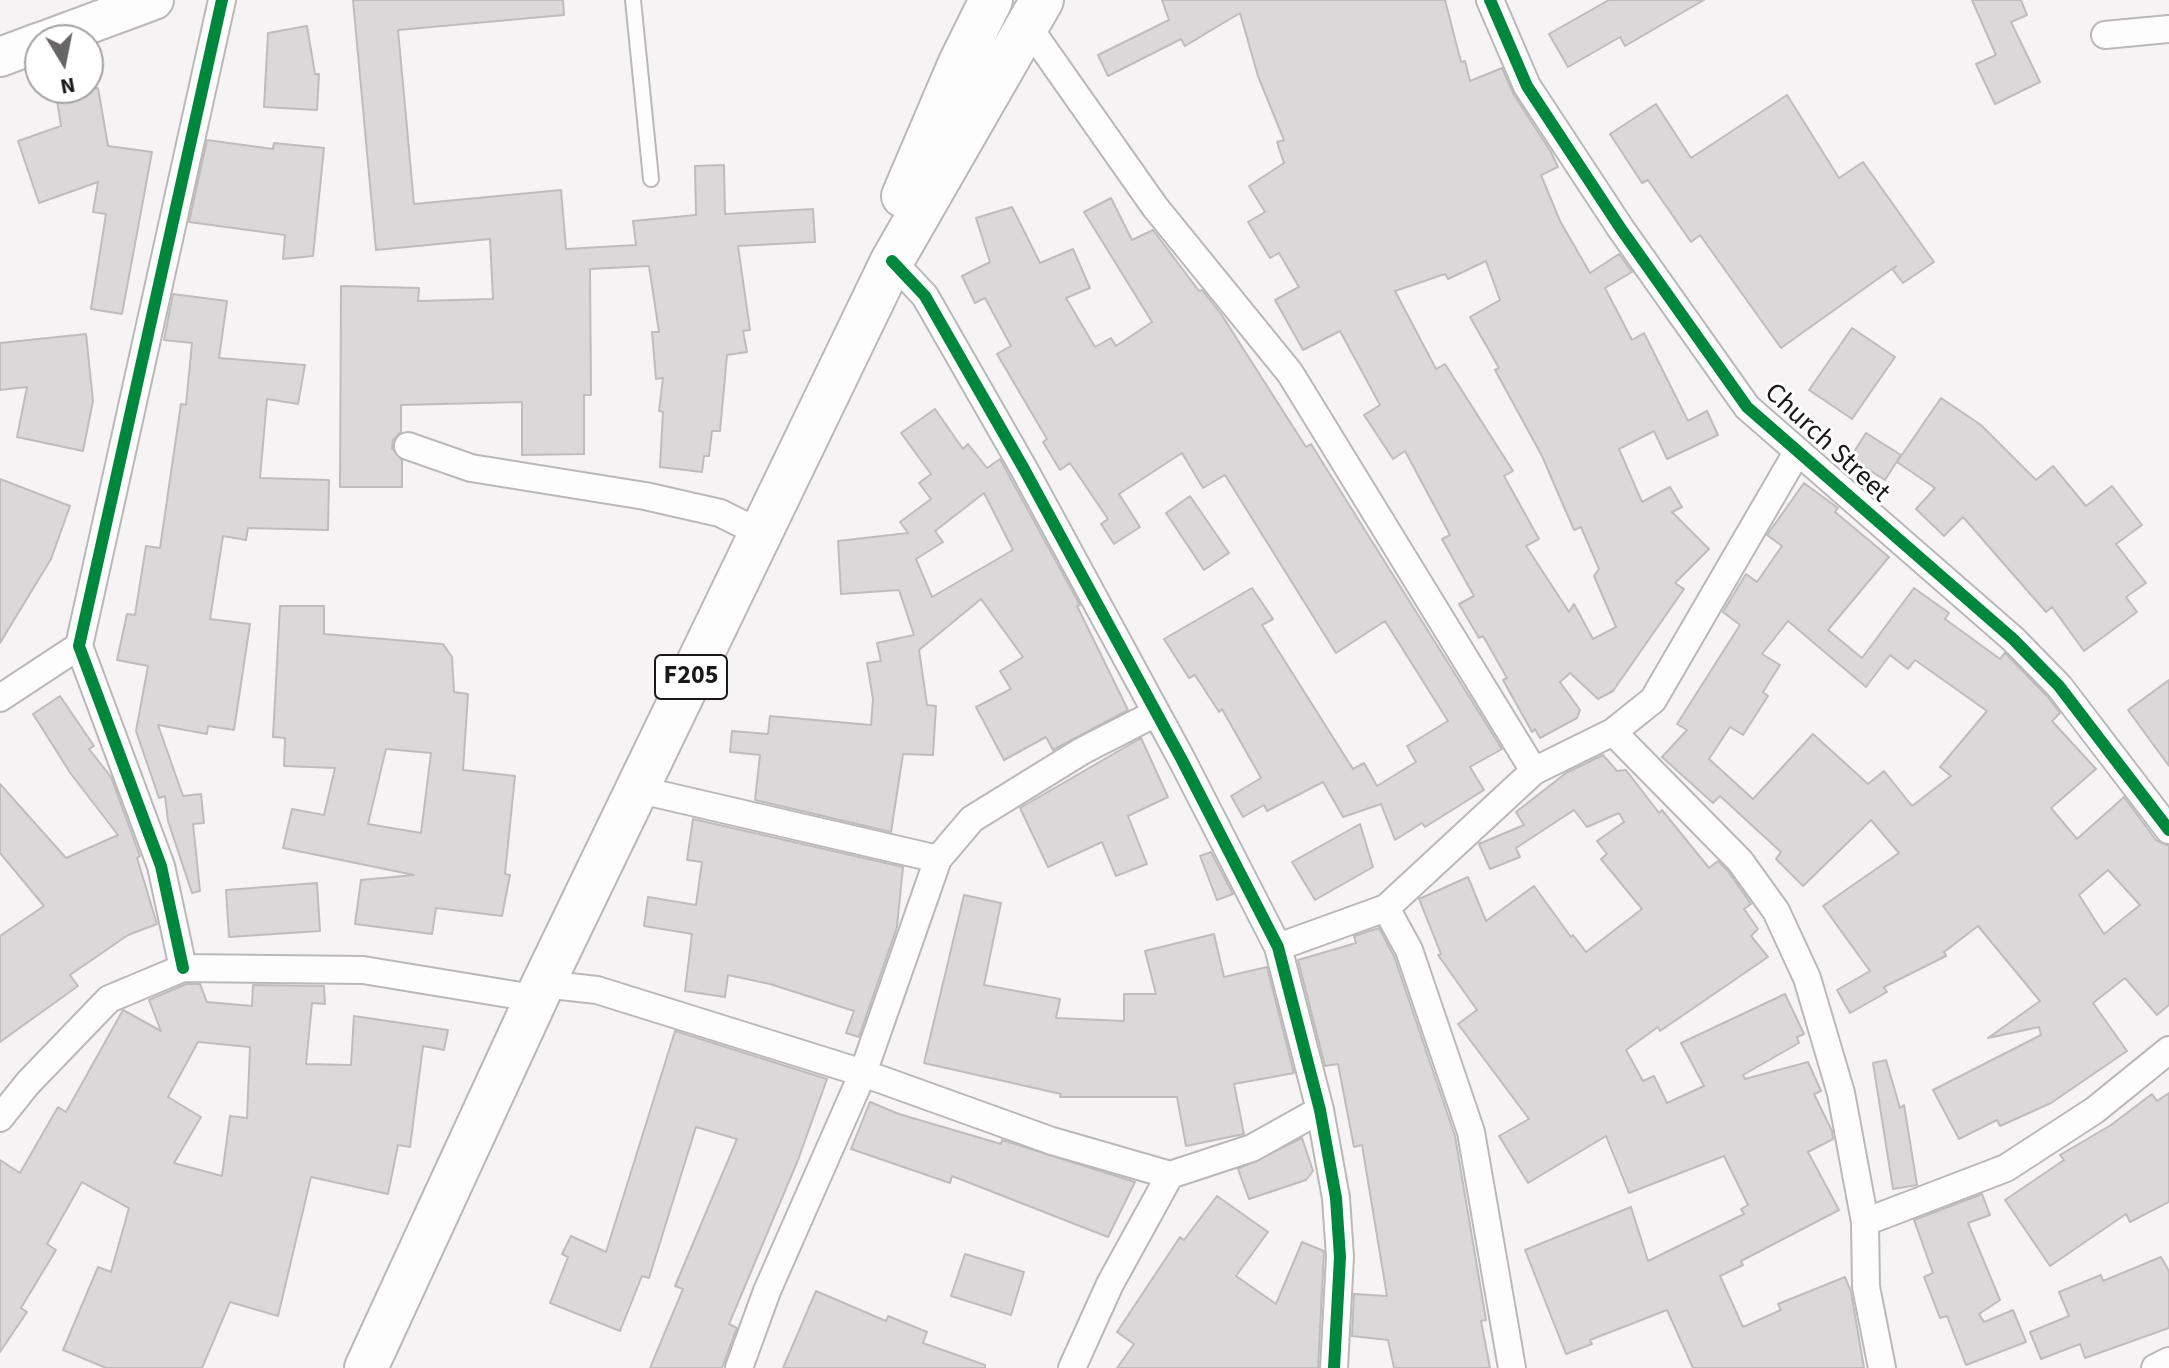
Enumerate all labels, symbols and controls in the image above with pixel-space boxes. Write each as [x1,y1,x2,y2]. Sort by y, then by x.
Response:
north arrow [24,24,104,104]
text: N [58,69,78,103]
street label: Church Street [1756,377,1896,511]
road number: F205 [655,655,727,699]

